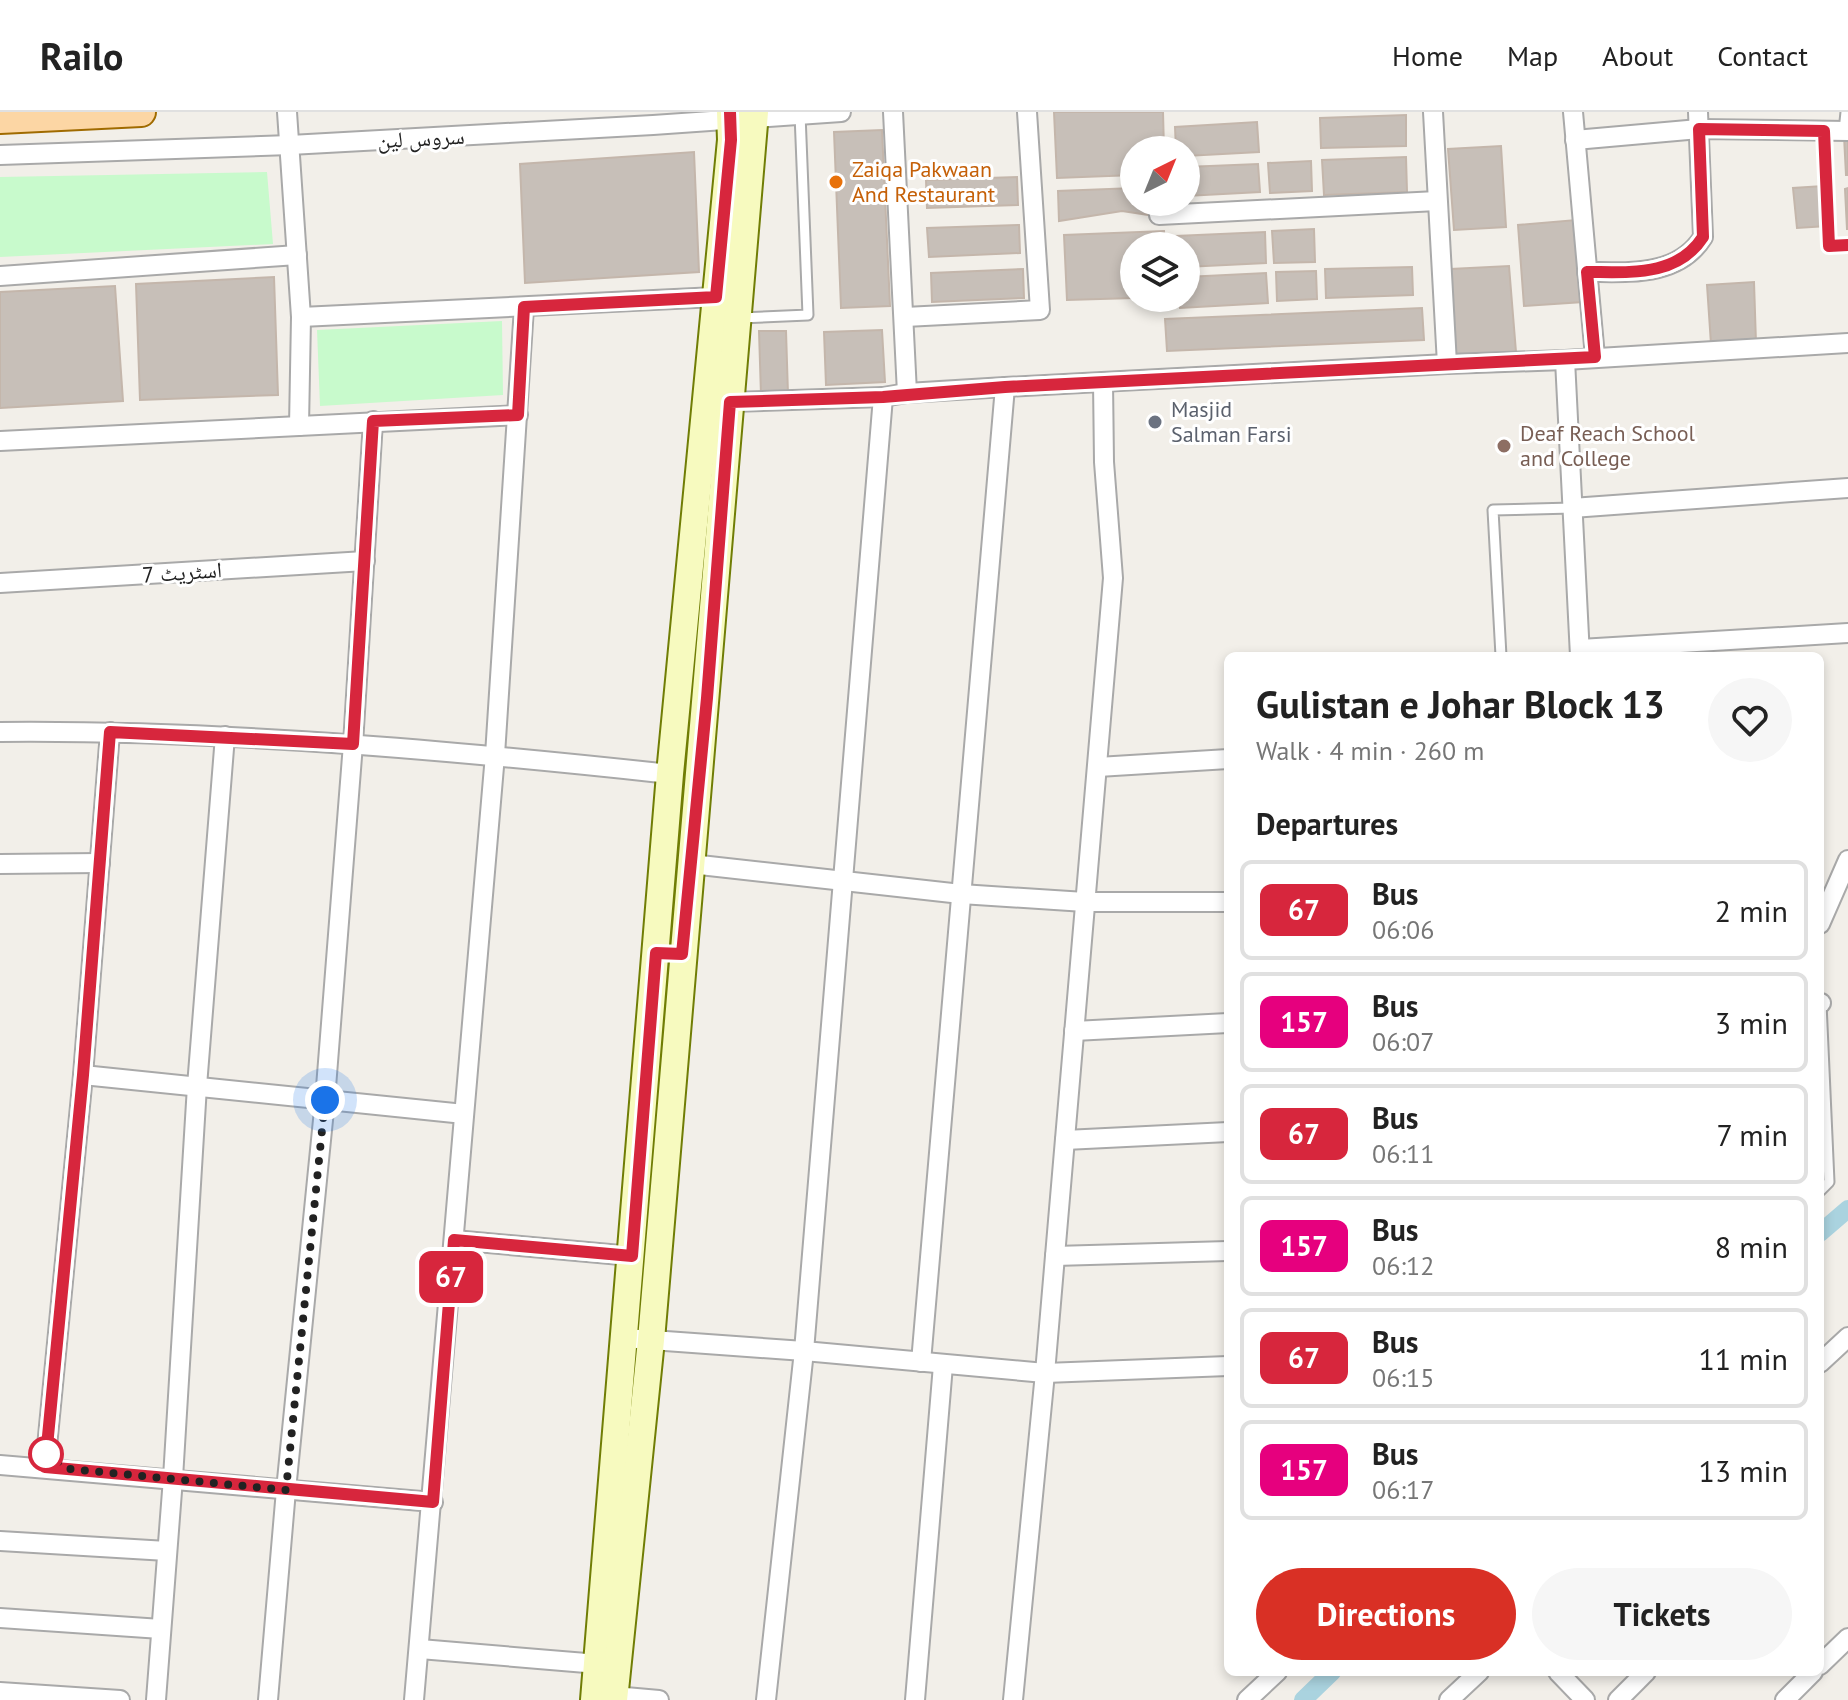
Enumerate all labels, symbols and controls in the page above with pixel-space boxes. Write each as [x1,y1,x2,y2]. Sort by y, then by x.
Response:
text: Railo [40,31,124,80]
text: Home [1392,37,1463,74]
text: Map [1507,37,1558,74]
text: About [1602,37,1673,74]
text: Contact [1717,37,1808,74]
street label: سروس لین [377,122,465,154]
north arrow [1120,136,1200,216]
map controls [1120,136,1200,312]
place label: Zaiqa Pakwaan And Restaurant [852,155,996,208]
marker: Zaiqa Pakwaan And Restaurant [827,173,845,191]
button: layers [1120,232,1200,312]
place label: Masjid Salman Farsi [1171,395,1292,448]
marker: Masjid Salman Farsi [1146,413,1164,431]
place label: Deaf Reach School and College [1520,419,1696,472]
marker: Deaf Reach School and College [1495,437,1513,455]
street label: اسٹریٹ 7 [141,555,223,589]
button: heart [1708,678,1792,762]
text: Gulistan e Johar Block 13 [1256,679,1665,728]
text: Walk · 4 min · 260 m [1256,734,1484,767]
text: Departures [1256,804,1398,843]
text: Bus [1372,874,1419,913]
text: 67 [1288,891,1320,928]
text: 2 min [1715,891,1788,930]
text: 06:06 [1372,913,1434,946]
text: Bus [1372,986,1419,1025]
text: 157 [1280,1003,1328,1040]
text: 3 min [1715,1003,1788,1042]
text: 06:07 [1372,1025,1434,1058]
your location [305,1080,345,1120]
text: Bus [1372,1098,1419,1137]
text: 67 [1288,1115,1320,1152]
text: 7 min [1716,1115,1788,1154]
text: 06:11 [1372,1137,1434,1170]
text: Bus [1372,1210,1419,1249]
text: 157 [1280,1227,1328,1264]
text: 8 min [1715,1227,1788,1266]
text: 06:12 [1372,1249,1434,1282]
line badge: 67 [415,1251,487,1303]
text: 67 [435,1258,467,1295]
text: Bus [1372,1322,1419,1361]
text: 67 [1288,1339,1320,1376]
text: 11 min [1698,1339,1788,1378]
text: 06:15 [1372,1361,1434,1394]
text: Bus [1372,1434,1419,1473]
unlabelled marker [29,1437,63,1471]
text: 157 [1280,1451,1328,1488]
text: 13 min [1698,1451,1788,1490]
text: 06:17 [1372,1473,1434,1506]
button: Directions [1256,1568,1516,1660]
button: Tickets [1532,1568,1792,1660]

